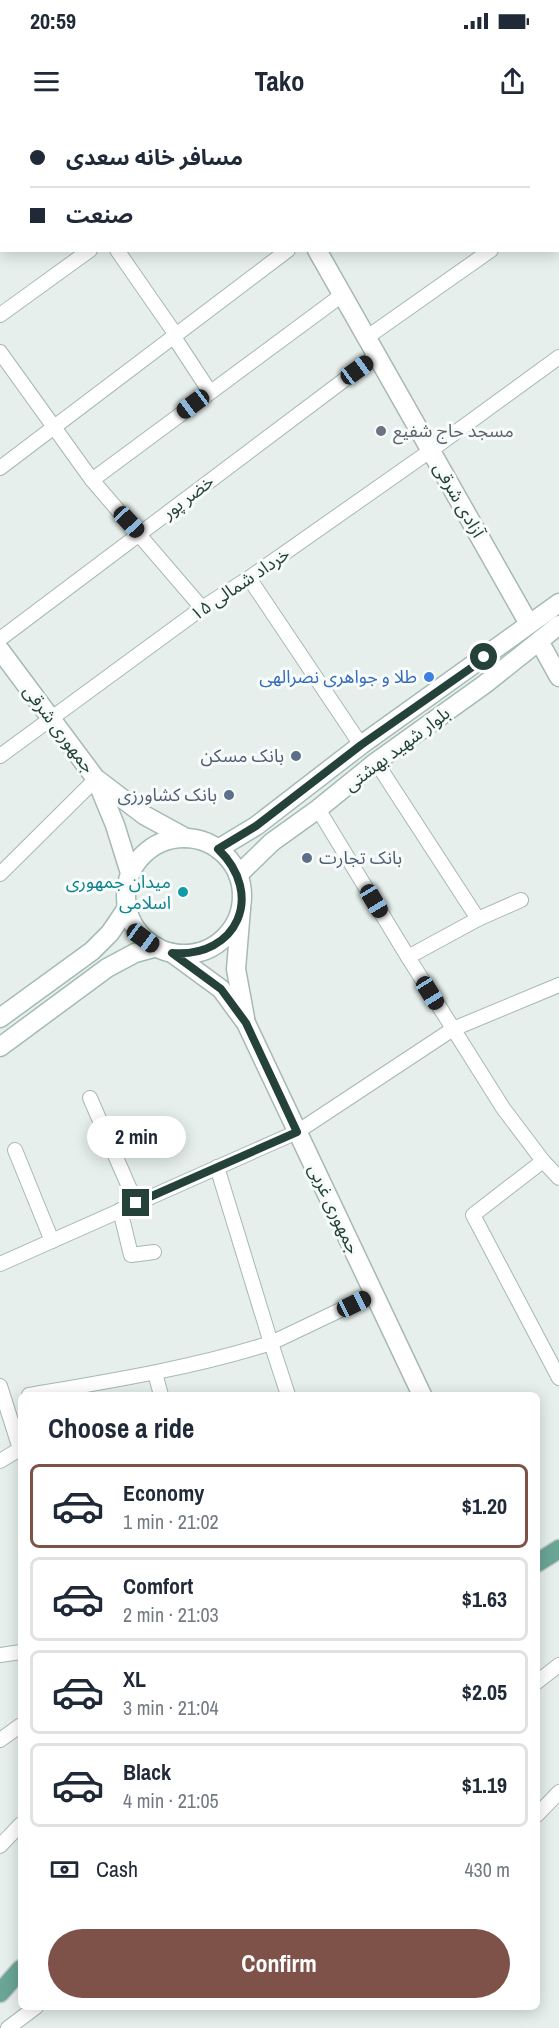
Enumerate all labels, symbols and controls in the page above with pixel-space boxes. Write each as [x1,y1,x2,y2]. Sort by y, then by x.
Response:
text: 20:59 [30,6,76,36]
text: Tako [254,63,305,99]
icon: menu [30,65,63,98]
icon: share [496,65,529,98]
text: مسافر خانه سعدی [66,142,243,172]
text: صنعت [66,200,133,230]
car [337,352,377,388]
car [173,386,213,422]
place label: مسجد حاج شفیع [393,418,514,445]
marker: مسجد حاج شفیع [374,424,388,438]
street label: آزادی شرقی [428,458,491,543]
street label: خضر پور [156,469,219,525]
car [110,503,148,541]
street label: ۱۵ خرداد شمالی [185,541,294,626]
route start [470,643,497,670]
place label: طلا و جواهری نصرالهی [259,664,417,689]
marker: طلا و جواهری نصرالهی [422,670,436,684]
street label: جمهوری شرقی [18,679,101,778]
street label: بلوار شهید بهشتی [339,701,455,797]
place label: بانک مسکن [200,743,284,768]
marker: بانک مسکن [289,749,303,763]
place label: بانک کشاورزی [118,782,217,807]
marker: بانک کشاورزی [222,788,236,802]
place label: بانک تجارت [319,845,402,870]
marker: بانک تجارت [300,851,314,865]
place label: میدان جمهوری اسلامی [66,869,171,915]
car [357,881,391,921]
marker: میدان جمهوری اسلامی [176,885,190,899]
car [123,920,163,956]
car [413,973,447,1013]
callout: 2 min [86,1116,186,1158]
text: 2 min [115,1123,158,1150]
street label: جمهوری غربی [303,1160,366,1258]
route end [122,1189,149,1216]
car [334,1288,374,1320]
text: Choose a ride [48,1410,194,1446]
text: Economy [123,1478,204,1508]
icon: car [51,1479,105,1533]
text: $1.20 [462,1491,507,1521]
text: 1 min · 21:02 [123,1508,219,1535]
text: Comfort [123,1571,193,1601]
icon: car [51,1572,105,1626]
text: $1.63 [462,1584,507,1614]
text: 2 min · 21:03 [123,1601,219,1628]
text: XL [123,1664,146,1694]
icon: car [51,1665,105,1719]
text: $2.05 [462,1677,507,1707]
text: 3 min · 21:04 [123,1694,219,1721]
text: Black [123,1757,171,1787]
icon: car [51,1758,105,1812]
text: $1.19 [462,1770,507,1800]
text: 4 min · 21:05 [123,1787,219,1814]
icon: cash [48,1853,81,1886]
text: Cash [96,1854,138,1884]
text: 430 m [464,1856,510,1883]
button: Confirm [48,1929,510,1998]

